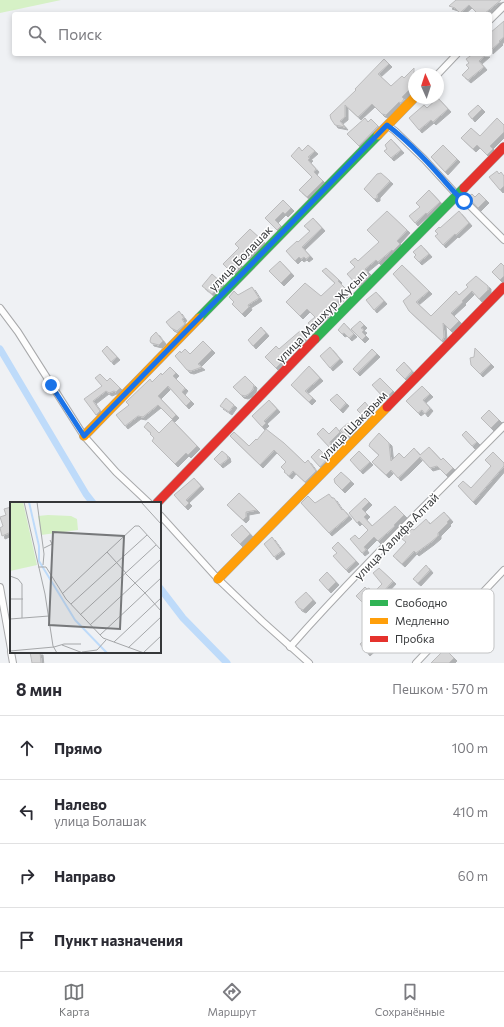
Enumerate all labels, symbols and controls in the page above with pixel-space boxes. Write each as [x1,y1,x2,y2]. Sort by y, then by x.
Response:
search box [12,12,492,56]
icon: search [26,23,48,45]
text: Поиск [58,25,102,43]
north arrow [408,68,444,104]
route start [455,192,473,210]
street label: улица Болашак [205,222,275,294]
street label: улица Машхур Жусып [273,267,369,365]
route end [42,376,60,394]
street label: улица Шакарым [316,387,390,463]
street label: улица Халифа Алтай [351,490,441,582]
inset map [10,502,161,653]
legend [362,589,494,653]
text: Свободно [395,596,448,609]
text: Медленно [395,614,450,627]
text: Пробка [395,632,434,645]
text: 8 мин [16,679,62,700]
text: Пешком · 570 m [392,681,488,697]
icon: ahead [16,737,38,759]
text: Прямо [54,739,102,757]
text: 100 m [452,740,488,756]
text: Налево [54,795,107,813]
icon: left [16,801,38,823]
text: 410 m [453,804,488,820]
text: улица Болашак [54,813,147,829]
icon: right [16,865,38,887]
text: Направо [54,867,116,885]
text: 60 m [458,868,488,884]
icon: arrive [16,929,38,951]
text: Пункт назначения [54,931,183,949]
tab: Карта [59,981,89,1018]
tab: Маршрут [208,981,256,1018]
tab: Сохранённые [375,981,445,1018]

